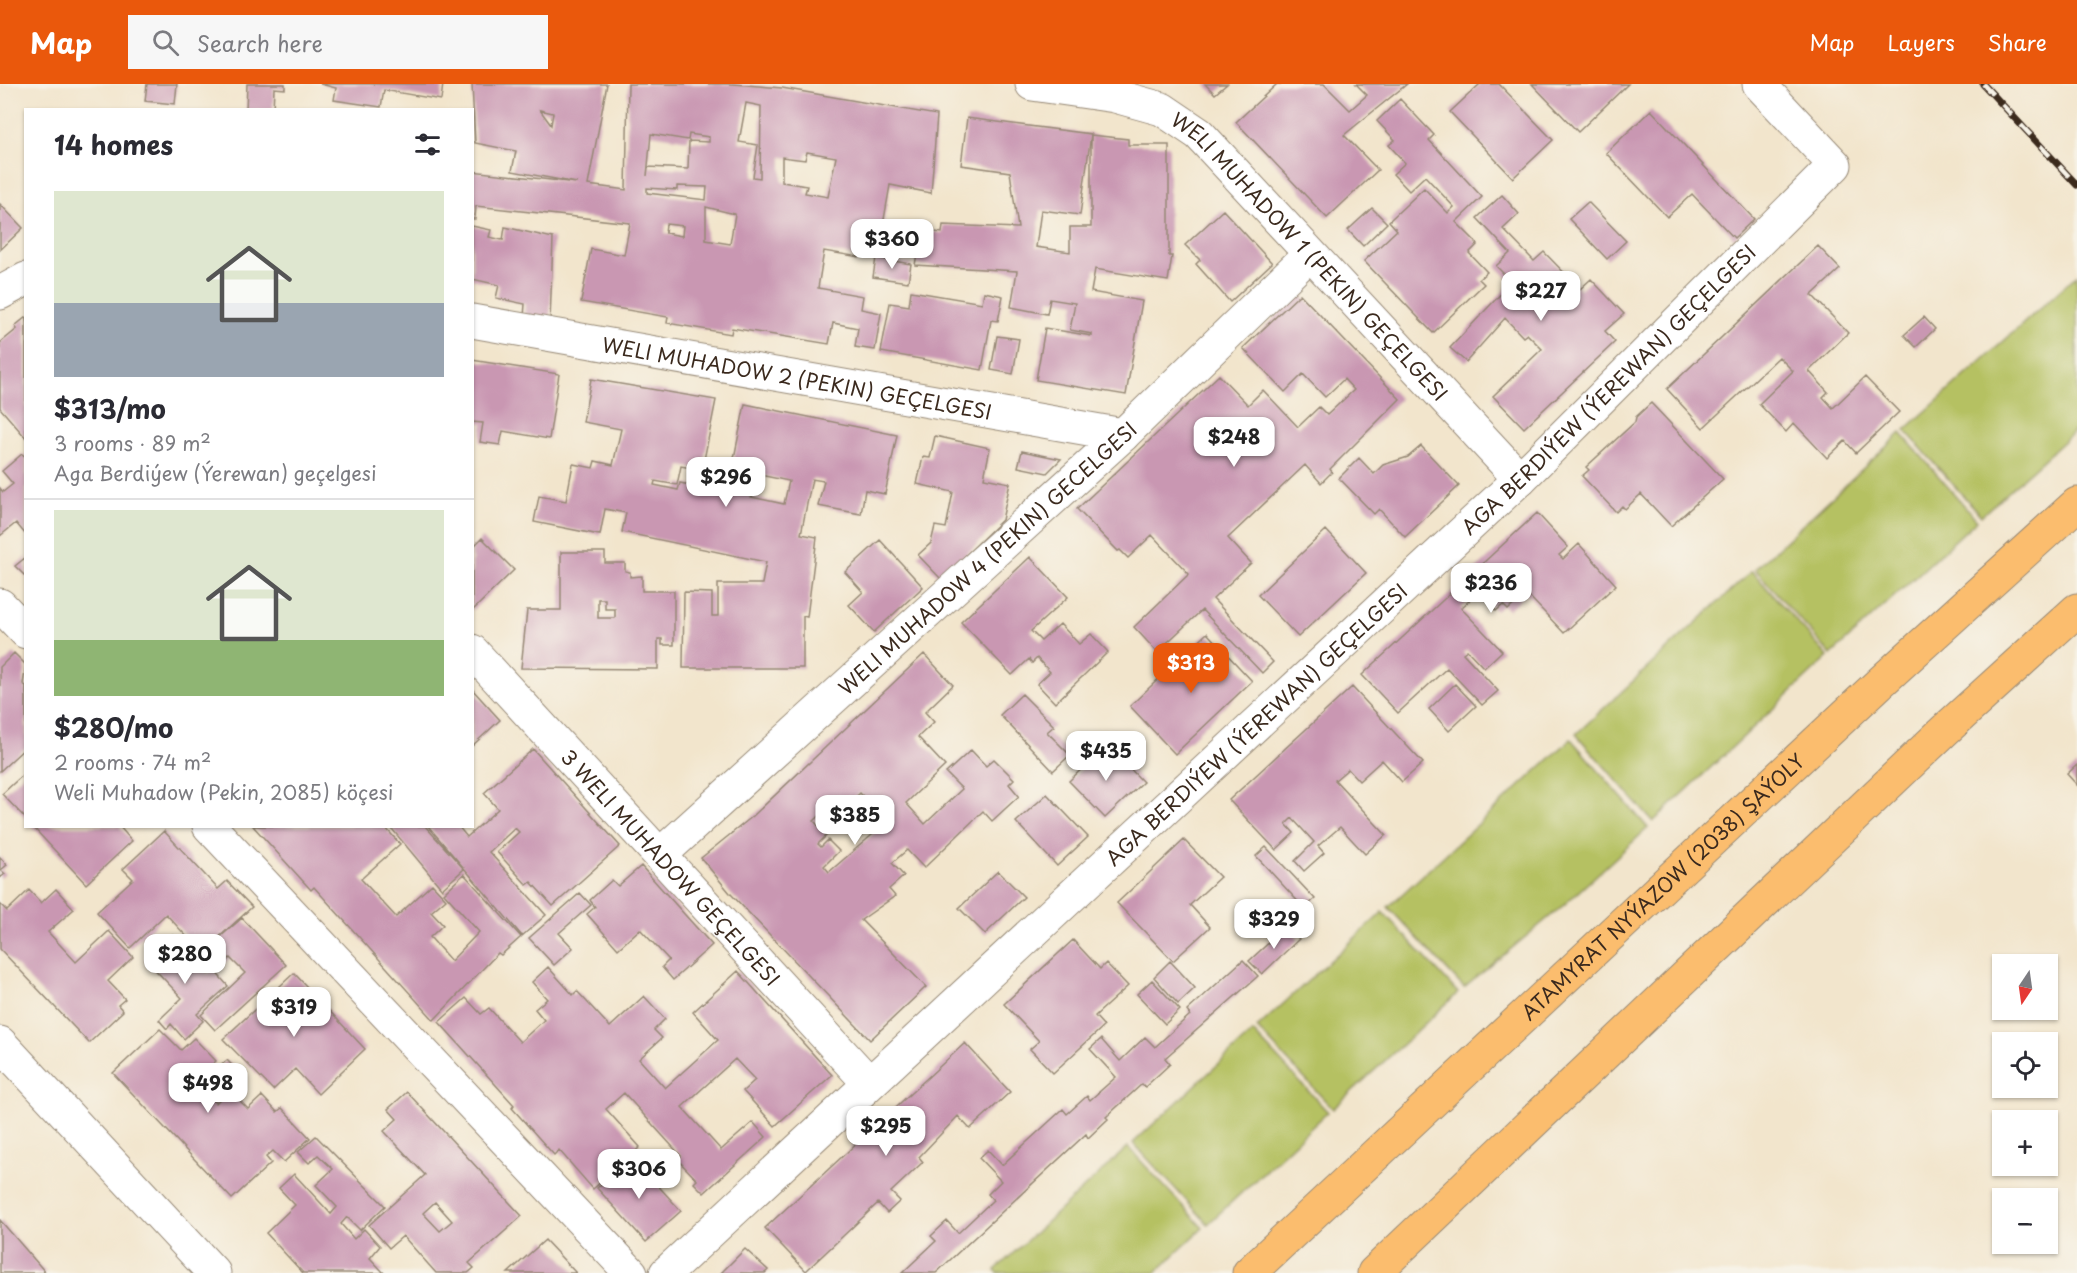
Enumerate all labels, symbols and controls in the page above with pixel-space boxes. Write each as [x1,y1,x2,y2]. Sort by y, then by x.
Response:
search box [128,15,548,69]
text: Map [30,21,92,64]
icon: search [149,26,182,59]
text: Search here [197,26,323,59]
text: Map [1810,26,1854,58]
text: Layers [1887,26,1955,58]
text: Share [1988,26,2047,58]
street label: WELI MUHADOW 1 (PEKIN) GEÇELGESI [1165,105,1455,408]
text: 14 homes [54,125,173,164]
icon: filters [411,128,444,161]
pin: $360 [856,219,928,270]
text: $360 [865,223,919,253]
icon: home [195,230,303,338]
street label: AGA BERDIÝEW (ÝEREWAN) GEÇELGESI [1454,237,1762,541]
pin: $227 [1505,271,1577,322]
text: $227 [1515,275,1567,305]
street label: WELI MUHADOW 2 (PEKIN) GEÇELGESI [600,329,994,427]
text: $313/mo [54,389,166,428]
street label: WELI MUHADOW 4 (PEKIN) GECELGESI [831,414,1144,702]
pin: $248 [1198,417,1270,468]
text: $248 [1208,421,1260,451]
text: 3 rooms · 89 m² [54,428,211,458]
pin: $296 [690,457,762,508]
text: Aga Berdiýew (Ýerewan) geçelgesi [54,458,377,488]
text: $296 [700,461,752,491]
icon: home [195,549,303,657]
pin: $236 [1455,563,1527,614]
text: $236 [1465,567,1517,597]
street label: AGA BERDIÝEW (ÝEREWAN) GEÇELGESI [1098,576,1414,872]
pin: $313 [1155,643,1227,694]
text: $313 [1167,647,1215,677]
text: $280/mo [54,708,173,747]
pin: $435 [1070,731,1142,782]
text: $435 [1080,735,1132,765]
street label: 3 WELI MUHADOW GEÇELGESI [554,743,787,992]
street label: ATAMYRAT NYÝAZOW (2038) ŞAÝOLY [1514,746,1811,1027]
text: 2 rooms · 74 m² [54,747,211,777]
text: Weli Muhadow (Pekin, 2085) köçesi [54,777,393,807]
pin: $385 [819,795,891,846]
text: $385 [829,799,881,829]
pin: $329 [1238,899,1310,950]
text: $329 [1248,903,1300,933]
pin: $280 [149,934,221,985]
text: $280 [158,938,212,968]
north arrow [1992,954,2058,1020]
map controls [1992,954,2058,1254]
pin: $319 [258,987,330,1038]
text: $319 [271,991,317,1021]
button: locate [1992,1032,2058,1098]
pin: $498 [172,1063,244,1114]
text: $498 [183,1067,233,1097]
pin: $295 [850,1106,922,1157]
text: $295 [860,1110,912,1140]
button: + [1992,1110,2058,1176]
pin: $306 [603,1149,675,1200]
text: $306 [612,1153,666,1183]
button: − [1992,1188,2058,1254]

